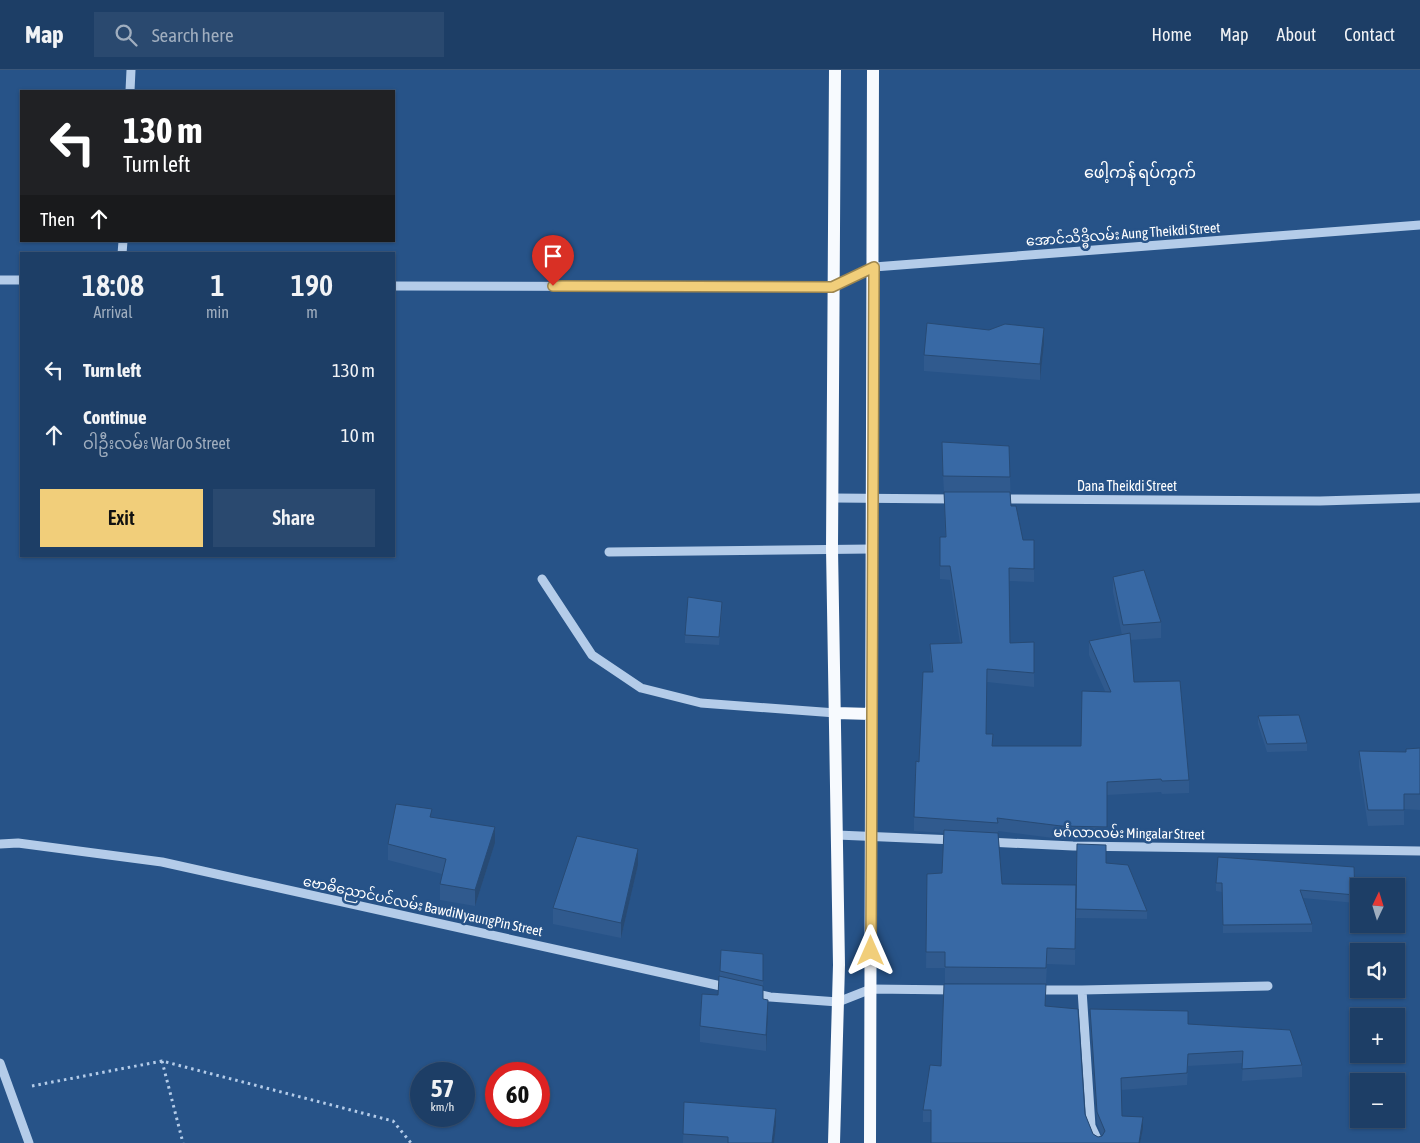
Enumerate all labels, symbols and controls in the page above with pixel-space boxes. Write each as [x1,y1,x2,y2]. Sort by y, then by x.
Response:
search box [94,12,444,57]
text: Map [25,21,64,48]
icon: search [112,21,140,49]
text: Search here [152,24,234,46]
text: Home [1152,24,1192,45]
text: Map [1220,24,1249,45]
text: About [1277,24,1316,45]
text: Contact [1344,24,1395,45]
icon: left [40,110,105,175]
text: 130 m [123,110,202,150]
text: Turn left [123,151,190,177]
district label: ဖေါ့ကန် ရပ်ကွက် [1084,161,1196,186]
icon: ahead [85,205,113,233]
text: Then [40,208,75,230]
street label: အောင်သိဒ္ဓိလမ်း Aung Theikdi Street [1025,217,1221,253]
pin [532,235,574,286]
icon: arrive [539,242,567,270]
text: 18:08 [82,268,144,302]
text: 1 [210,268,225,302]
text: 190 [291,268,333,302]
text: Arrival [93,303,133,321]
text: min [206,303,229,321]
text: m [306,303,318,321]
icon: left [40,356,68,384]
text: Turn left [83,359,141,381]
text: 130 m [332,359,375,381]
text: Continue [83,406,147,428]
icon: ahead [40,421,68,449]
text: 10 m [341,424,375,446]
text: ဝါဦးလမ်း War Oo Street [83,434,230,452]
street label: Dana Theikdi Street [1077,478,1177,494]
button: Exit [40,489,203,547]
button: Share [213,489,375,547]
street label: မင်္ဂလာလမ်း Mingalar Street [1053,822,1205,842]
street label: ဗောဓိညောင်ပင်လမ်း BawdiNyaungPin Street [301,871,545,943]
north arrow [1350,878,1405,932]
map controls [1350,878,1405,1128]
position arrow [844,924,896,976]
button: sound [1350,943,1405,998]
button: + [1350,1008,1405,1063]
speed limit sign: 60 [485,1062,550,1127]
button: − [1350,1073,1405,1128]
text: 57 [431,1074,454,1102]
text: km/h [431,1100,454,1114]

